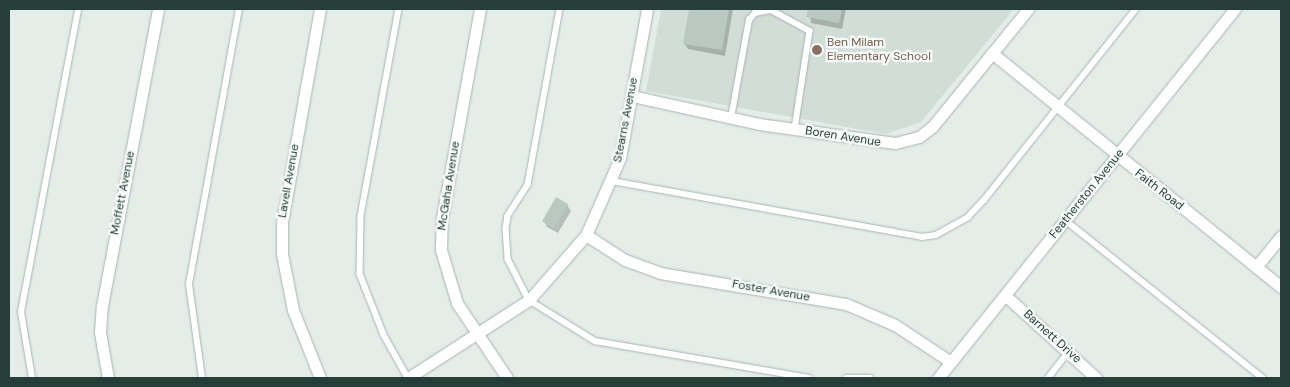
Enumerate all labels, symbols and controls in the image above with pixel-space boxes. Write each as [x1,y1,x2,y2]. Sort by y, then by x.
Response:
place label: Ben Milam Elementary School [827,36,931,64]
marker: Ben Milam Elementary School [811,44,823,56]
street label: Stearns Avenue [611,76,641,164]
street label: Boren Avenue [804,124,882,150]
street label: McGaha Avenue [435,140,463,232]
street label: Lavell Avenue [275,143,303,219]
street label: Featherston Avenue [1047,147,1127,241]
street label: Moffett Avenue [108,150,138,236]
street label: Faith Road [1132,166,1186,214]
street label: Foster Avenue [731,277,811,305]
street label: Barnett Drive [1020,307,1084,367]

